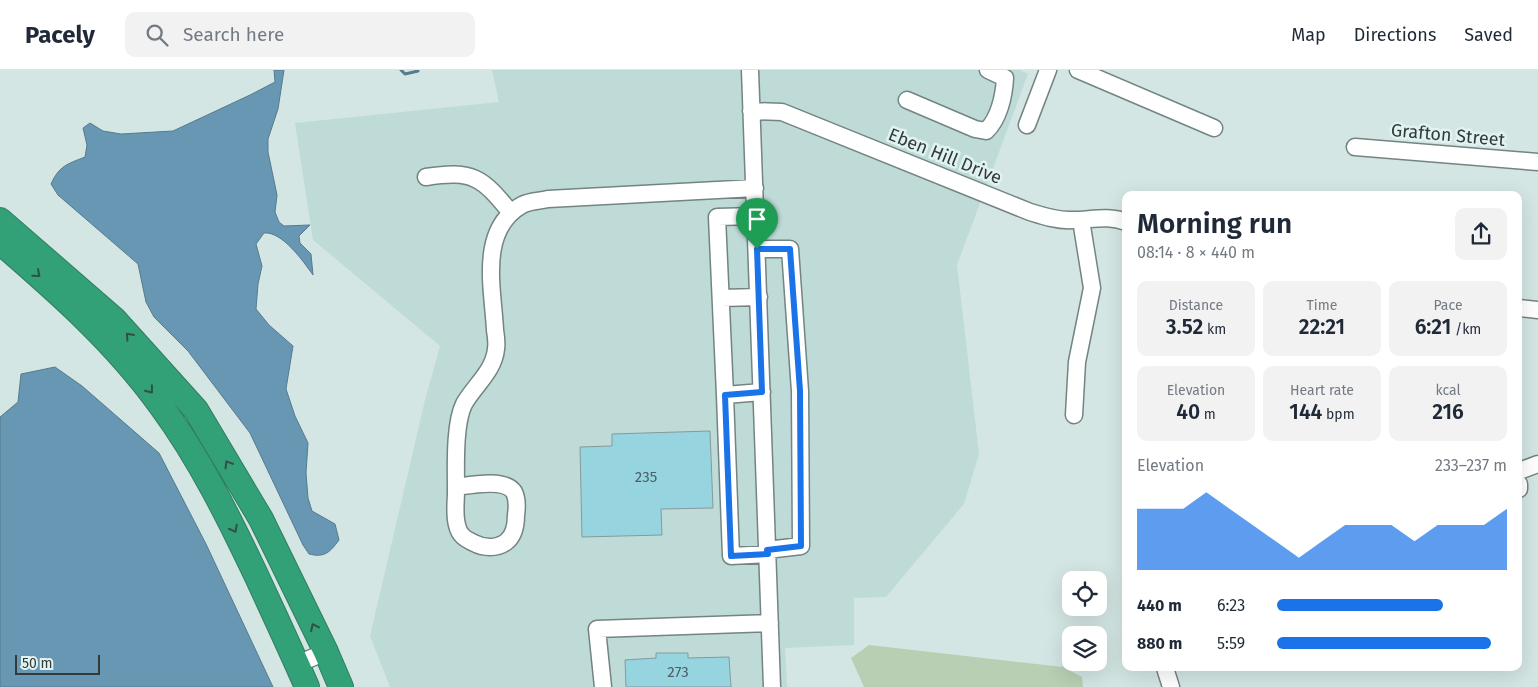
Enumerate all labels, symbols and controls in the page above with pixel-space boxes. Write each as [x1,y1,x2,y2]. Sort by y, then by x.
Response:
search box [125,12,475,57]
text: Pacely [25,21,95,49]
icon: search [143,21,171,49]
text: Search here [183,23,284,46]
text: Map [1291,24,1326,46]
text: Directions [1354,24,1436,46]
text: Saved [1464,24,1513,46]
street label: Grafton Street [1390,119,1506,151]
street label: Eben Hill Drive [885,123,1005,189]
pin [736,198,778,249]
icon: arrive [743,205,771,233]
text: Morning run [1137,207,1292,240]
button: share [1455,208,1507,260]
text: 08:14 · 8 × 440 m [1137,243,1255,262]
one-way arrow [31,268,40,276]
text: Distance [1169,297,1223,314]
text: Time [1307,297,1337,314]
text: Pace [1433,297,1463,314]
text: 3.52 [1166,314,1203,340]
text: 22:21 [1299,314,1345,340]
text: 6:21 [1415,314,1451,340]
text: km [1203,321,1226,338]
text: /km [1451,321,1481,338]
one-way arrow [126,332,135,341]
text: Elevation [1167,382,1225,399]
text: Heart rate [1290,382,1354,399]
text: kcal [1435,382,1461,399]
one-way arrow [144,385,153,394]
text: 40 [1176,399,1200,425]
text: 144 [1289,399,1322,425]
text: 216 [1432,399,1464,425]
text: m [1200,406,1216,423]
text: bpm [1322,406,1355,423]
text: Elevation [1137,456,1204,475]
text: 233–237 m [1435,456,1507,475]
one-way arrow [225,460,235,469]
house number: 235 [635,468,657,486]
one-way arrow [228,524,238,533]
map controls [1062,571,1107,671]
button: locate [1062,571,1107,616]
text: 440 m [1137,596,1182,615]
text: 6:23 [1217,596,1245,615]
one-way arrow [310,623,320,632]
button: layers [1062,626,1107,671]
text: 880 m [1137,634,1182,653]
text: 5:59 [1217,634,1245,653]
scale bar [15,652,100,675]
text: 50 m [22,655,53,672]
house number: 273 [667,663,689,681]

